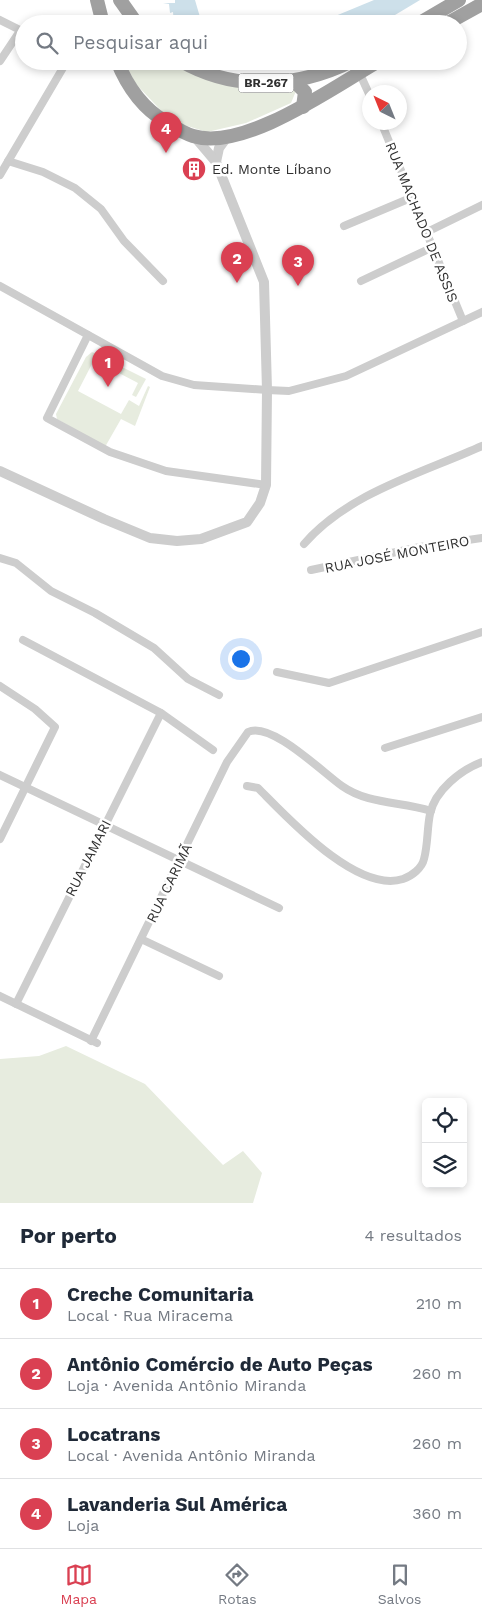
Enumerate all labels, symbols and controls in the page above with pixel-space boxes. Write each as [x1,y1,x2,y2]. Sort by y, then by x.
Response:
search box [15,15,467,70]
icon: search [33,29,61,57]
text: Pesquisar aqui [73,31,208,54]
road number: BR-267 [238,74,294,92]
north arrow [362,85,407,130]
pin: 4 [150,112,182,153]
street label: RUA MACHADO DE ASSIS [383,140,461,304]
building icon: Ed. Monte Líbano [181,156,207,182]
place label: Ed. Monte Líbano [212,161,331,177]
pin: 2 [221,242,253,283]
pin: 3 [282,245,314,286]
pin: 1 [92,346,124,387]
street label: RUA JOSÉ MONTEIRO [323,532,471,576]
your location [228,646,254,672]
street label: RUA JAMARI [62,817,114,899]
street label: RUA CARIMÃ [143,841,195,925]
map controls [422,1098,467,1188]
button: locate [422,1098,467,1143]
button: layers [422,1143,467,1188]
text: Por perto [20,1223,117,1248]
text: 4 resultados [365,1226,462,1245]
text: Creche Comunitaria [67,1283,253,1306]
text: 1 [33,1294,39,1313]
text: 210 m [416,1294,462,1313]
text: Local · Rua Miracema [67,1306,233,1325]
text: Antônio Comércio de Auto Peças [67,1353,373,1376]
text: 2 [31,1364,41,1383]
text: 260 m [412,1364,462,1383]
text: Loja · Avenida Antônio Miranda [67,1376,306,1395]
text: Locatrans [67,1423,160,1446]
text: 3 [31,1434,41,1453]
text: 260 m [412,1434,462,1453]
text: Local · Avenida Antônio Miranda [67,1446,316,1465]
text: Lavanderia Sul América [67,1493,287,1516]
text: 4 [31,1504,41,1523]
text: 360 m [412,1504,462,1523]
text: Loja [67,1516,99,1535]
tab: Mapa [61,1561,97,1607]
tab: Rotas [218,1561,257,1607]
tab: Salvos [378,1561,421,1607]

